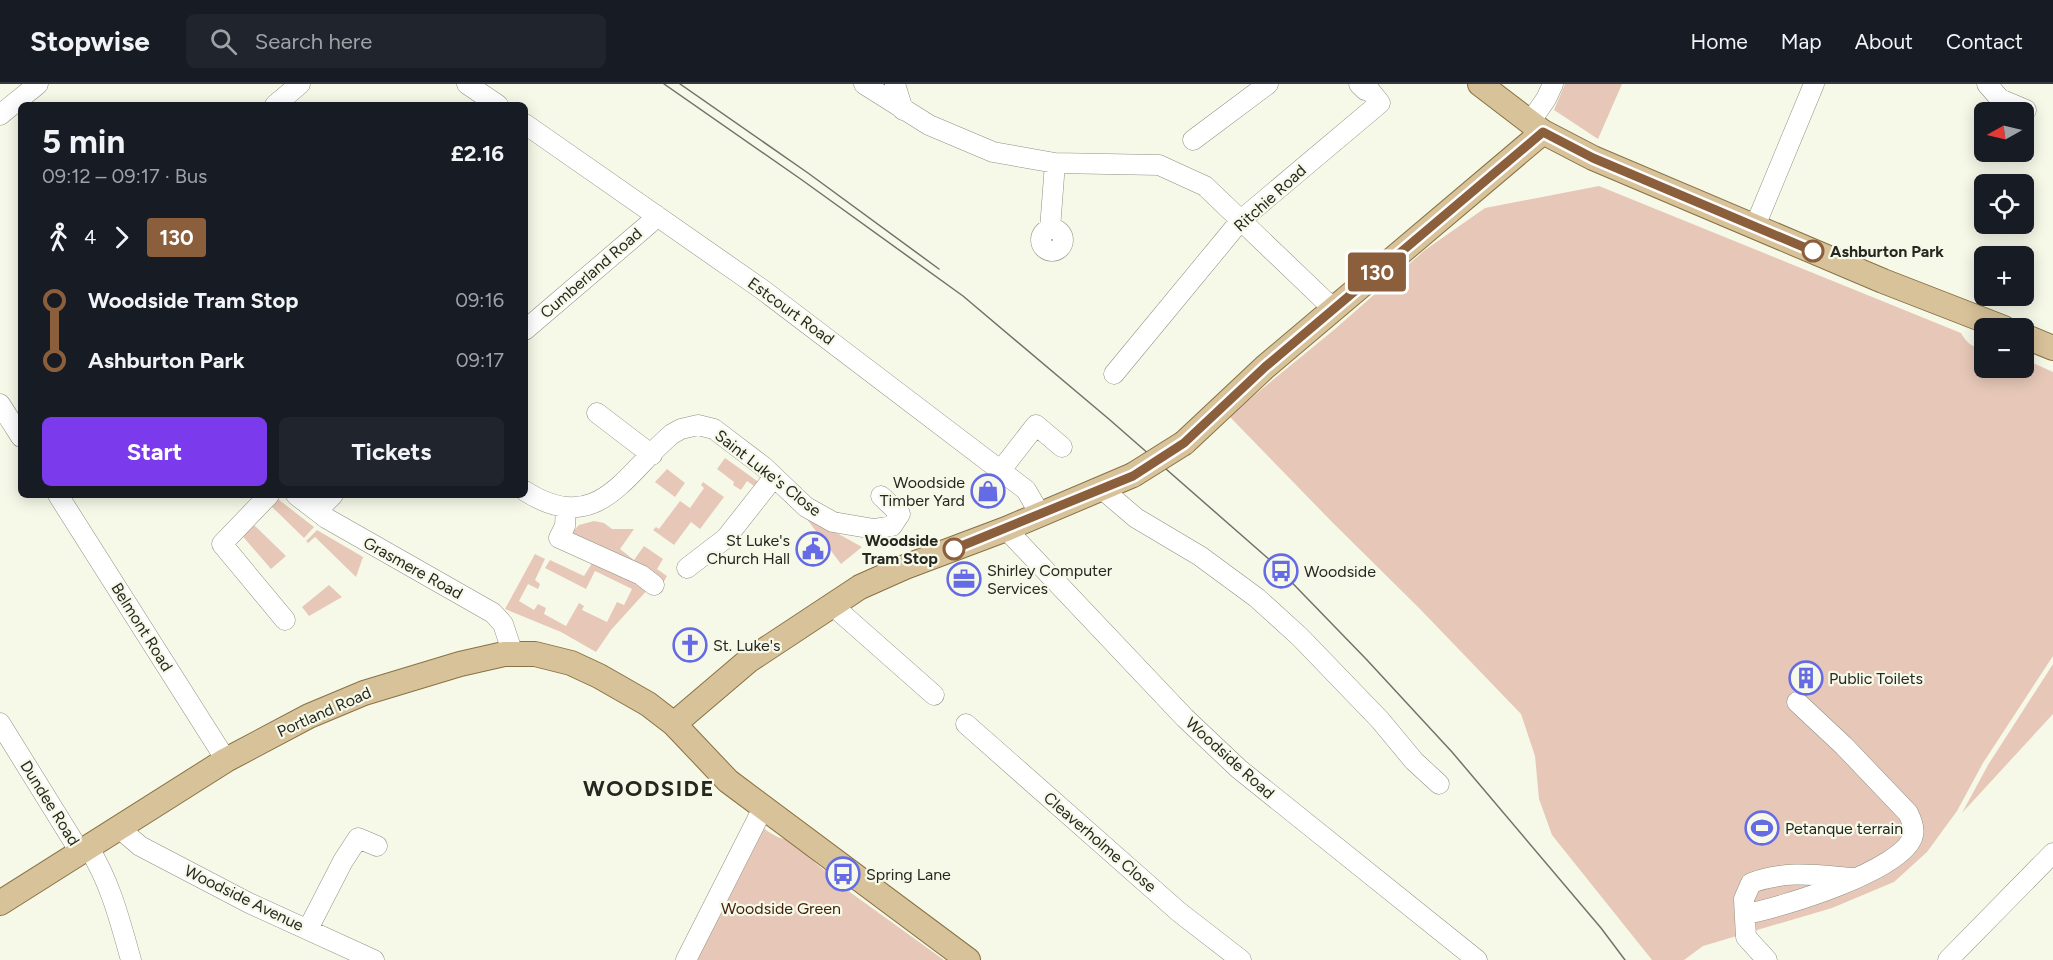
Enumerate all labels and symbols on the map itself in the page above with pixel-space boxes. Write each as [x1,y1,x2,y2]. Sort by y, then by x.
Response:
north arrow [1974,102,2034,162]
street label: Ritchie Road [1230,161,1310,235]
street label: Cumberland Road [536,224,646,322]
marker: Ashburton Park [1802,240,1824,262]
place label: Ashburton Park [1830,242,1944,261]
line badge: 130 [1342,252,1412,291]
street label: Estcourt Road [744,273,838,349]
street label: Saint Luke's Close [711,426,825,520]
place label: Woodside Timber Yard [880,473,965,510]
shop icon: Woodside Timber Yard [970,473,1006,509]
place label: St Luke's Church Hall [706,531,790,568]
public building icon: St Luke's Church Hall [795,531,831,567]
place label: Woodside Tram Stop [862,531,938,568]
street label: Grasmere Road [360,533,466,603]
marker: Woodside Tram Stop [943,538,965,560]
bus stop icon: Woodside [1263,553,1299,589]
office icon: Shirley Computer Services [946,561,982,597]
place label: Shirley Computer Services [987,561,1113,598]
place label: Woodside [1304,562,1376,581]
street label: Belmont Road [107,579,177,675]
church icon: St. Luke's [672,627,708,663]
place label: St. Luke's [713,636,780,655]
building icon: Public Toilets [1788,660,1824,696]
place label: Public Toilets [1829,669,1923,688]
street label: Portland Road [274,683,374,741]
street label: Woodside Road [1182,713,1278,803]
street label: Dundee Road [16,757,84,849]
district label: WOODSIDE [583,775,715,802]
street label: Cleaverholme Close [1040,788,1160,896]
sports icon: Petanque terrain [1744,810,1780,846]
place label: Petanque terrain [1785,819,1903,838]
bus stop icon: Spring Lane [825,856,861,892]
street label: Woodside Avenue [181,861,307,935]
place label: Spring Lane [866,865,951,884]
park label: Woodside Green [721,899,841,918]

